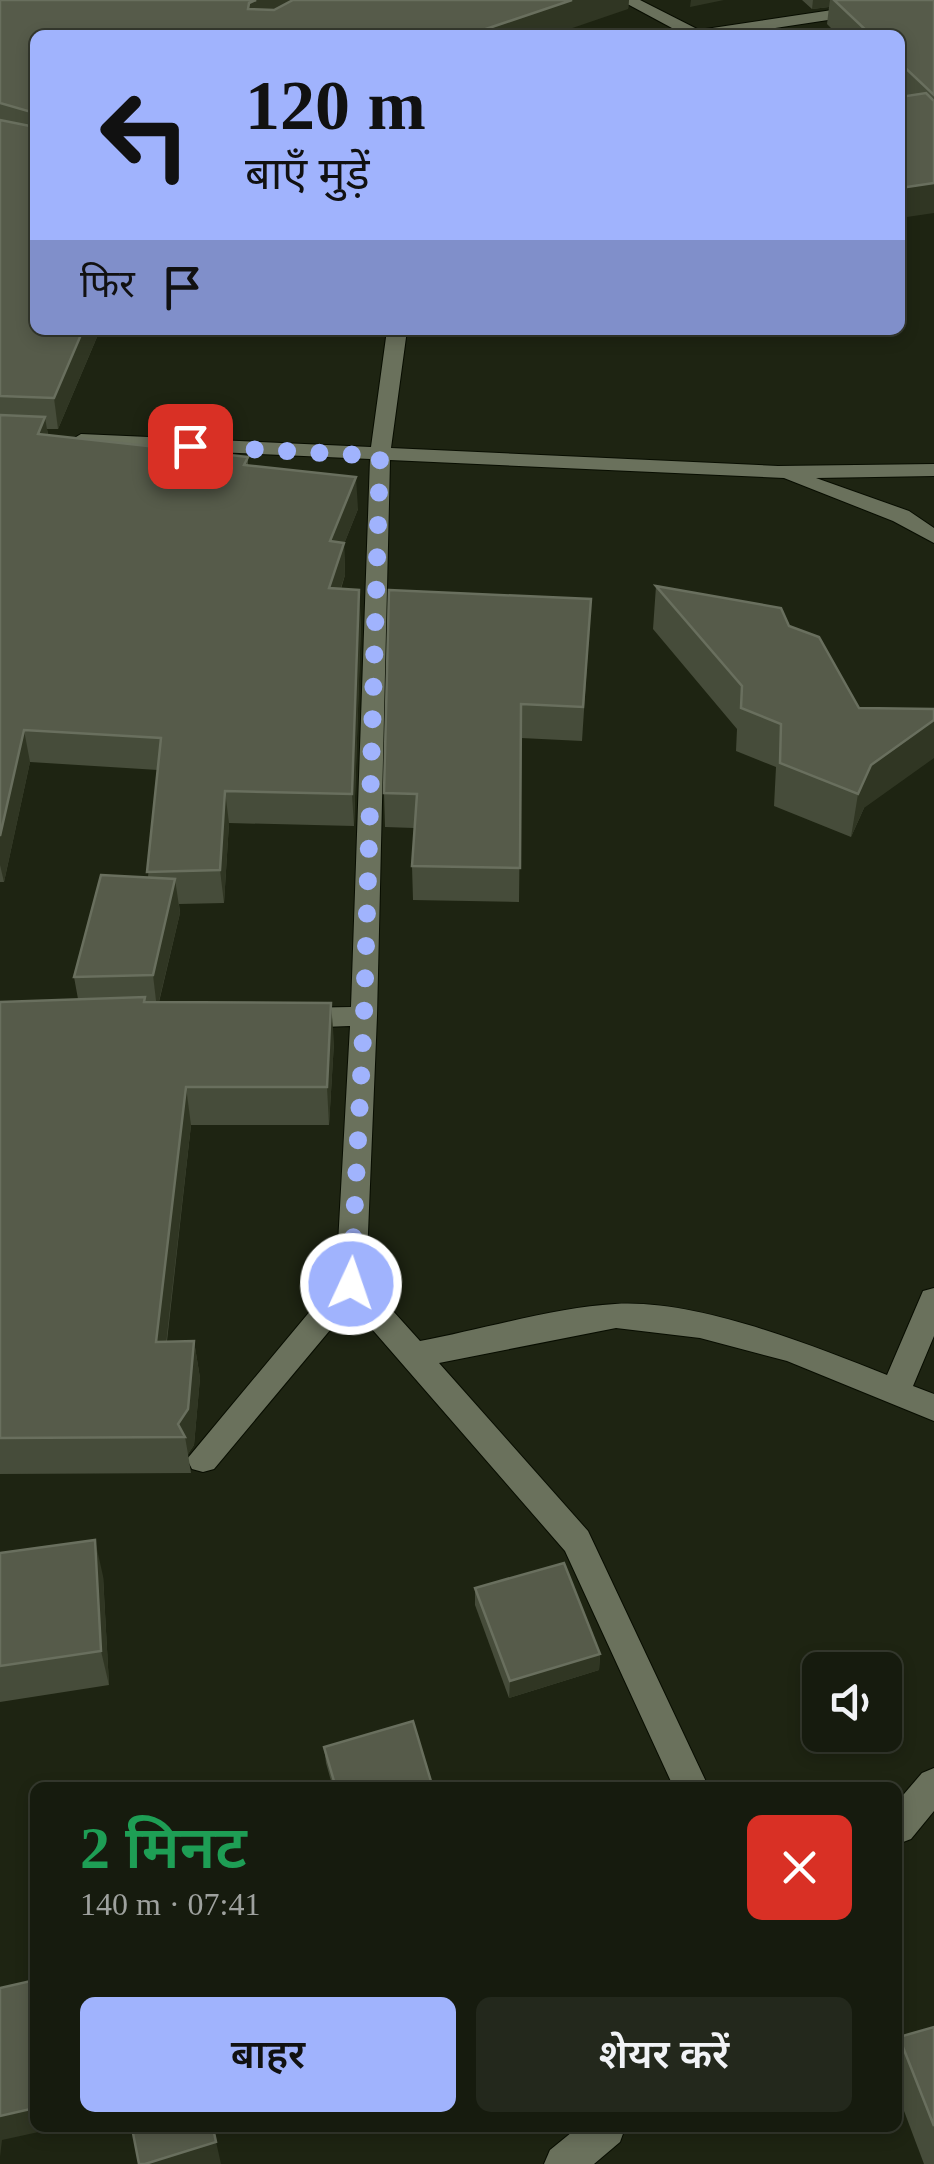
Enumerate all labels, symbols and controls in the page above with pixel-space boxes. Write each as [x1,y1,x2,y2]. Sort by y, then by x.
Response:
text: 120 m [245,67,426,144]
icon: left [80,70,210,200]
text: बाएँ मुड़ें [245,149,369,199]
icon: arrive [155,260,210,315]
text: फिर [80,263,135,305]
pin [148,404,233,489]
icon: arrive [163,419,218,474]
position arrow [299,1232,403,1336]
map controls [802,1652,902,1752]
button: sound [802,1652,902,1752]
text: 2 मिनट [80,1815,247,1881]
button: close [747,1815,852,1920]
text: 140 m · 07:41 [80,1886,260,1922]
button: बाहर [80,1997,456,2112]
button: शेयर करें [476,1997,852,2112]

